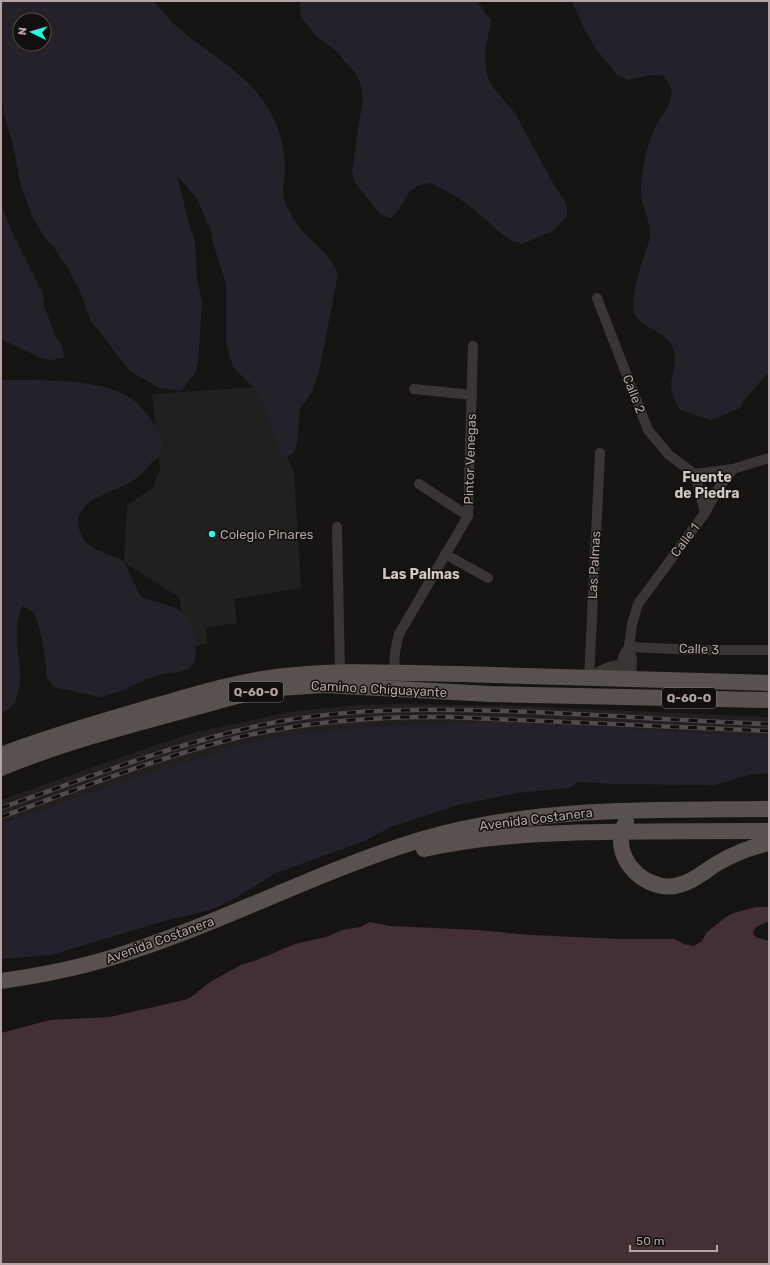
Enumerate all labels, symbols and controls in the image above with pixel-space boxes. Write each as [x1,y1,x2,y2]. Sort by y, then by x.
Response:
north arrow [12,12,52,52]
text: N [16,27,29,36]
street label: Calle 2 [620,373,648,415]
street label: Pintor Venegas [461,413,480,505]
district label: Fuente de Piedra [674,469,740,502]
street label: Calle 1 [668,520,702,560]
place label: Colegio Pinares [220,527,314,543]
marker: Colegio Pinares [207,529,217,539]
street label: Las Palmas [585,530,603,599]
district label: Las Palmas [382,566,460,583]
street label: Calle 3 [679,641,720,657]
street label: Camino a Chiguayante [311,678,447,701]
road number: Q-60-O [229,682,283,702]
road number: Q-60-O [662,688,716,708]
street label: Avenida Costanera [479,805,593,833]
street label: Avenida Costanera [104,913,216,967]
scale bar [630,1227,717,1253]
text: 50 m [636,1234,664,1248]

